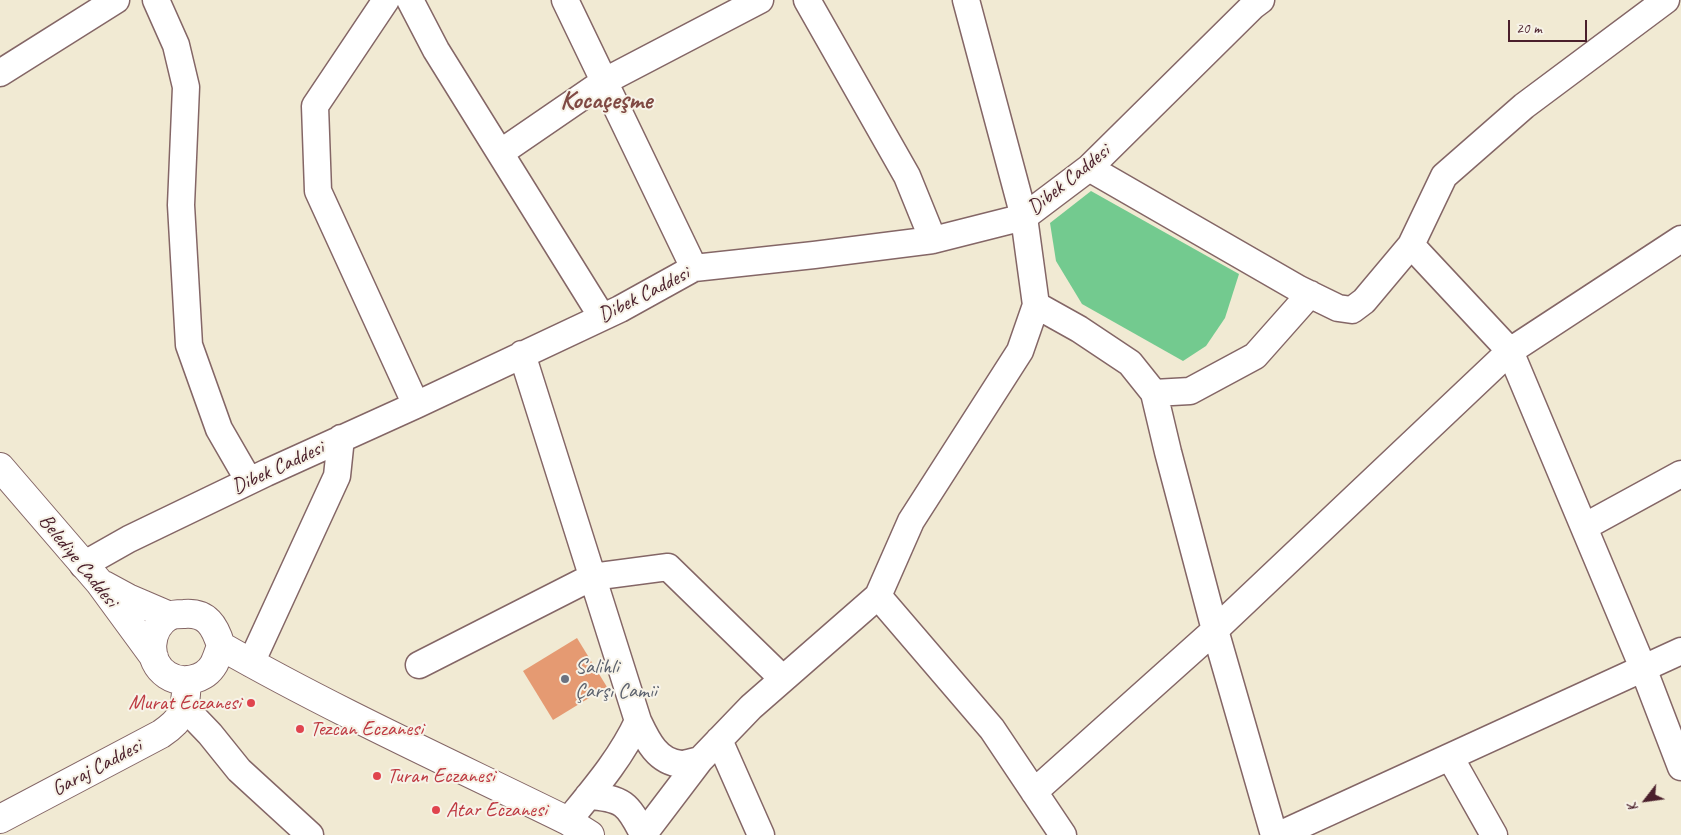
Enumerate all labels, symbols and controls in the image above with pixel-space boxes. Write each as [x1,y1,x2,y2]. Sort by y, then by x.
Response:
scale bar [1511,10,1590,42]
text: 20 m [1516,19,1542,38]
district label: Kocaçeşme [560,85,652,117]
street label: Dibek Caddesi [1023,139,1115,221]
street label: Dibek Caddesi [594,261,694,329]
street label: Dibek Caddesi [228,436,328,500]
street label: Belediye Caddesi [33,509,123,613]
place label: Salihli Çarşı Camii [575,654,657,704]
marker: Salihli Çarşı Camii [559,673,571,685]
place label: Murat Eczanesi [129,690,241,716]
marker: Murat Eczanesi [245,697,257,709]
place label: Tezcan Eczanesi [310,716,423,742]
marker: Tezcan Eczanesi [294,723,306,735]
street label: Garaj Caddesi [48,734,146,802]
place label: Turan Eczanesi [387,763,495,789]
marker: Turan Eczanesi [371,770,383,782]
north arrow [1621,775,1671,825]
place label: Atar Eczanesi [446,797,547,823]
text: K [1623,800,1642,815]
marker: Atar Eczanesi [430,804,442,816]

